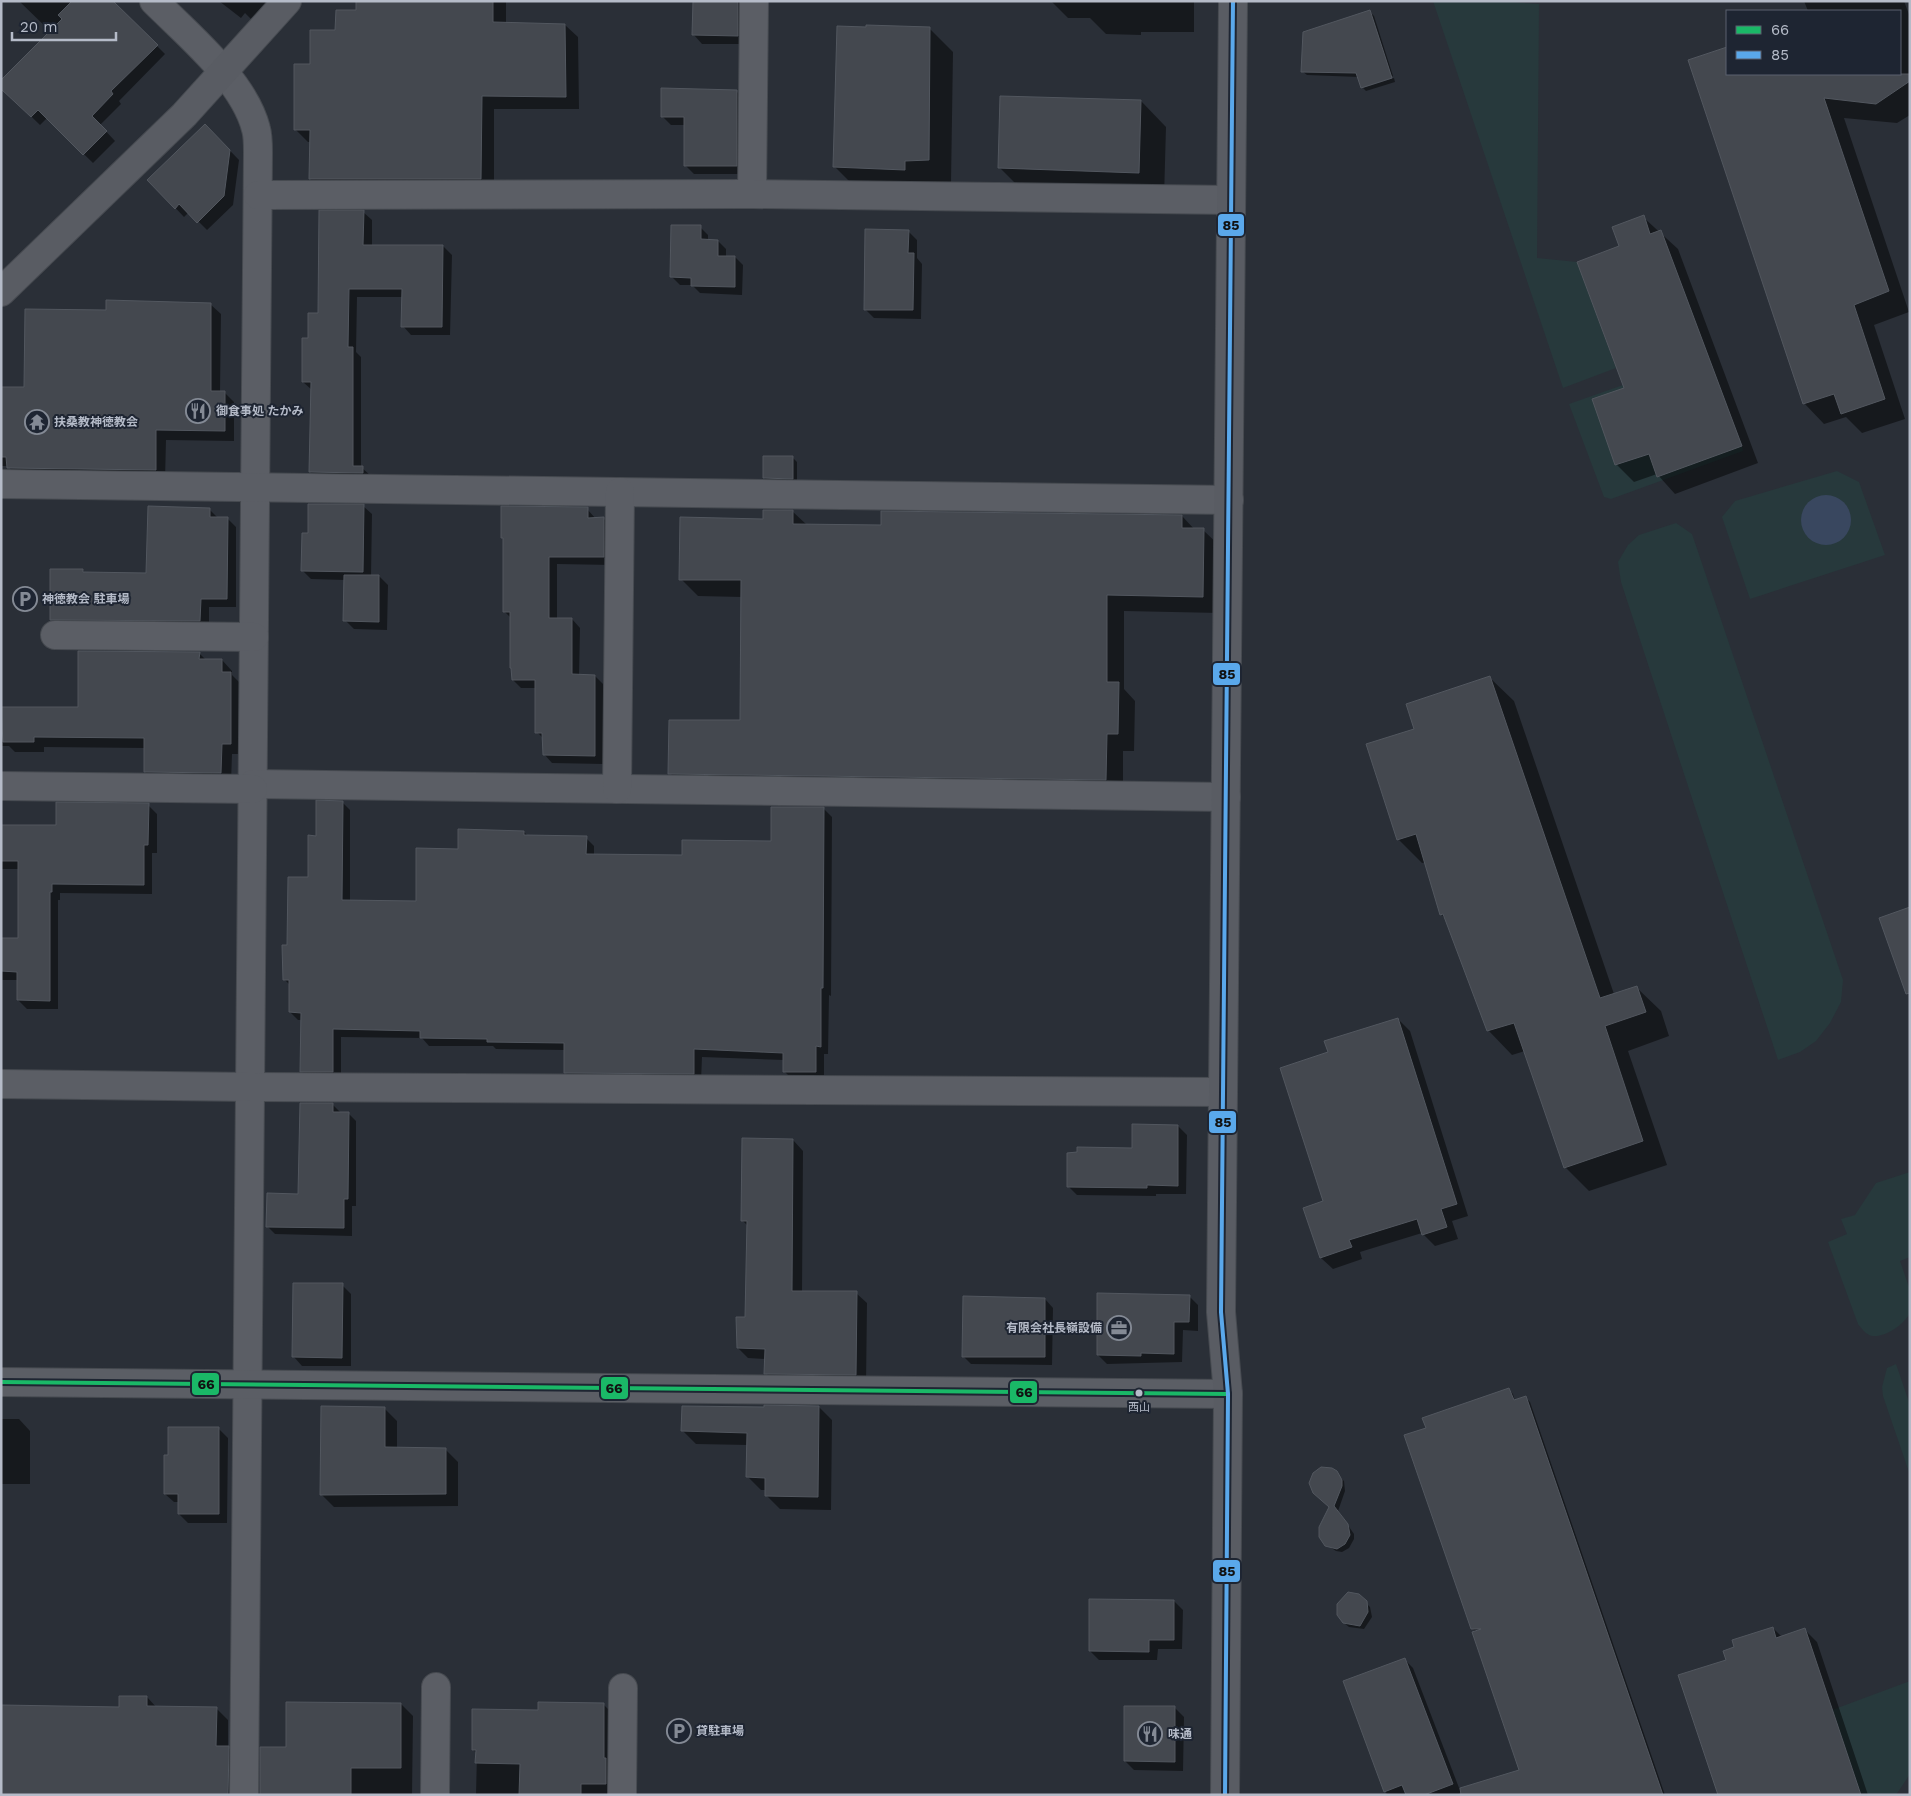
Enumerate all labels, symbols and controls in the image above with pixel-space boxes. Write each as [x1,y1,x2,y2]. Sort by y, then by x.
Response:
scale bar [12,10,116,42]
legend [1726,10,1901,75]
text: 20 m [20,18,58,36]
text: 66 [1771,21,1789,39]
text: 85 [1771,46,1789,64]
line badge: 85 [1217,213,1245,237]
text: 85 [1223,217,1239,233]
restaurant icon: 御食事処 たかみ [185,398,211,424]
place label: 御食事処 たかみ [216,404,303,418]
temple icon: 扶桑教神徳教会 [24,409,50,435]
place label: 扶桑教神徳教会 [54,415,138,429]
parking icon: 神徳教会 駐車場 [12,586,38,612]
place label: 神徳教会 駐車場 [42,592,129,606]
line badge: 85 [1212,662,1241,686]
text: 85 [1219,666,1235,682]
line badge: 85 [1208,1110,1237,1134]
text: 85 [1215,1114,1231,1130]
office icon: 有限会社長嶺設備 [1106,1315,1132,1341]
place label: 有限会社長嶺設備 [1006,1321,1102,1335]
line badge: 66 [191,1372,220,1396]
text: 66 [197,1376,215,1392]
line badge: 66 [600,1376,629,1400]
text: 66 [605,1380,623,1396]
line badge: 66 [1009,1380,1038,1404]
text: 66 [1015,1384,1033,1400]
marker: 西山 [1134,1388,1144,1398]
place label: 西山 [1128,1401,1150,1414]
line badge: 85 [1212,1559,1241,1583]
text: 85 [1219,1563,1235,1579]
parking icon: 貸駐車場 [666,1718,692,1744]
restaurant icon: 味通 [1137,1721,1163,1747]
place label: 貸駐車場 [696,1724,744,1738]
place label: 味通 [1168,1727,1192,1741]

